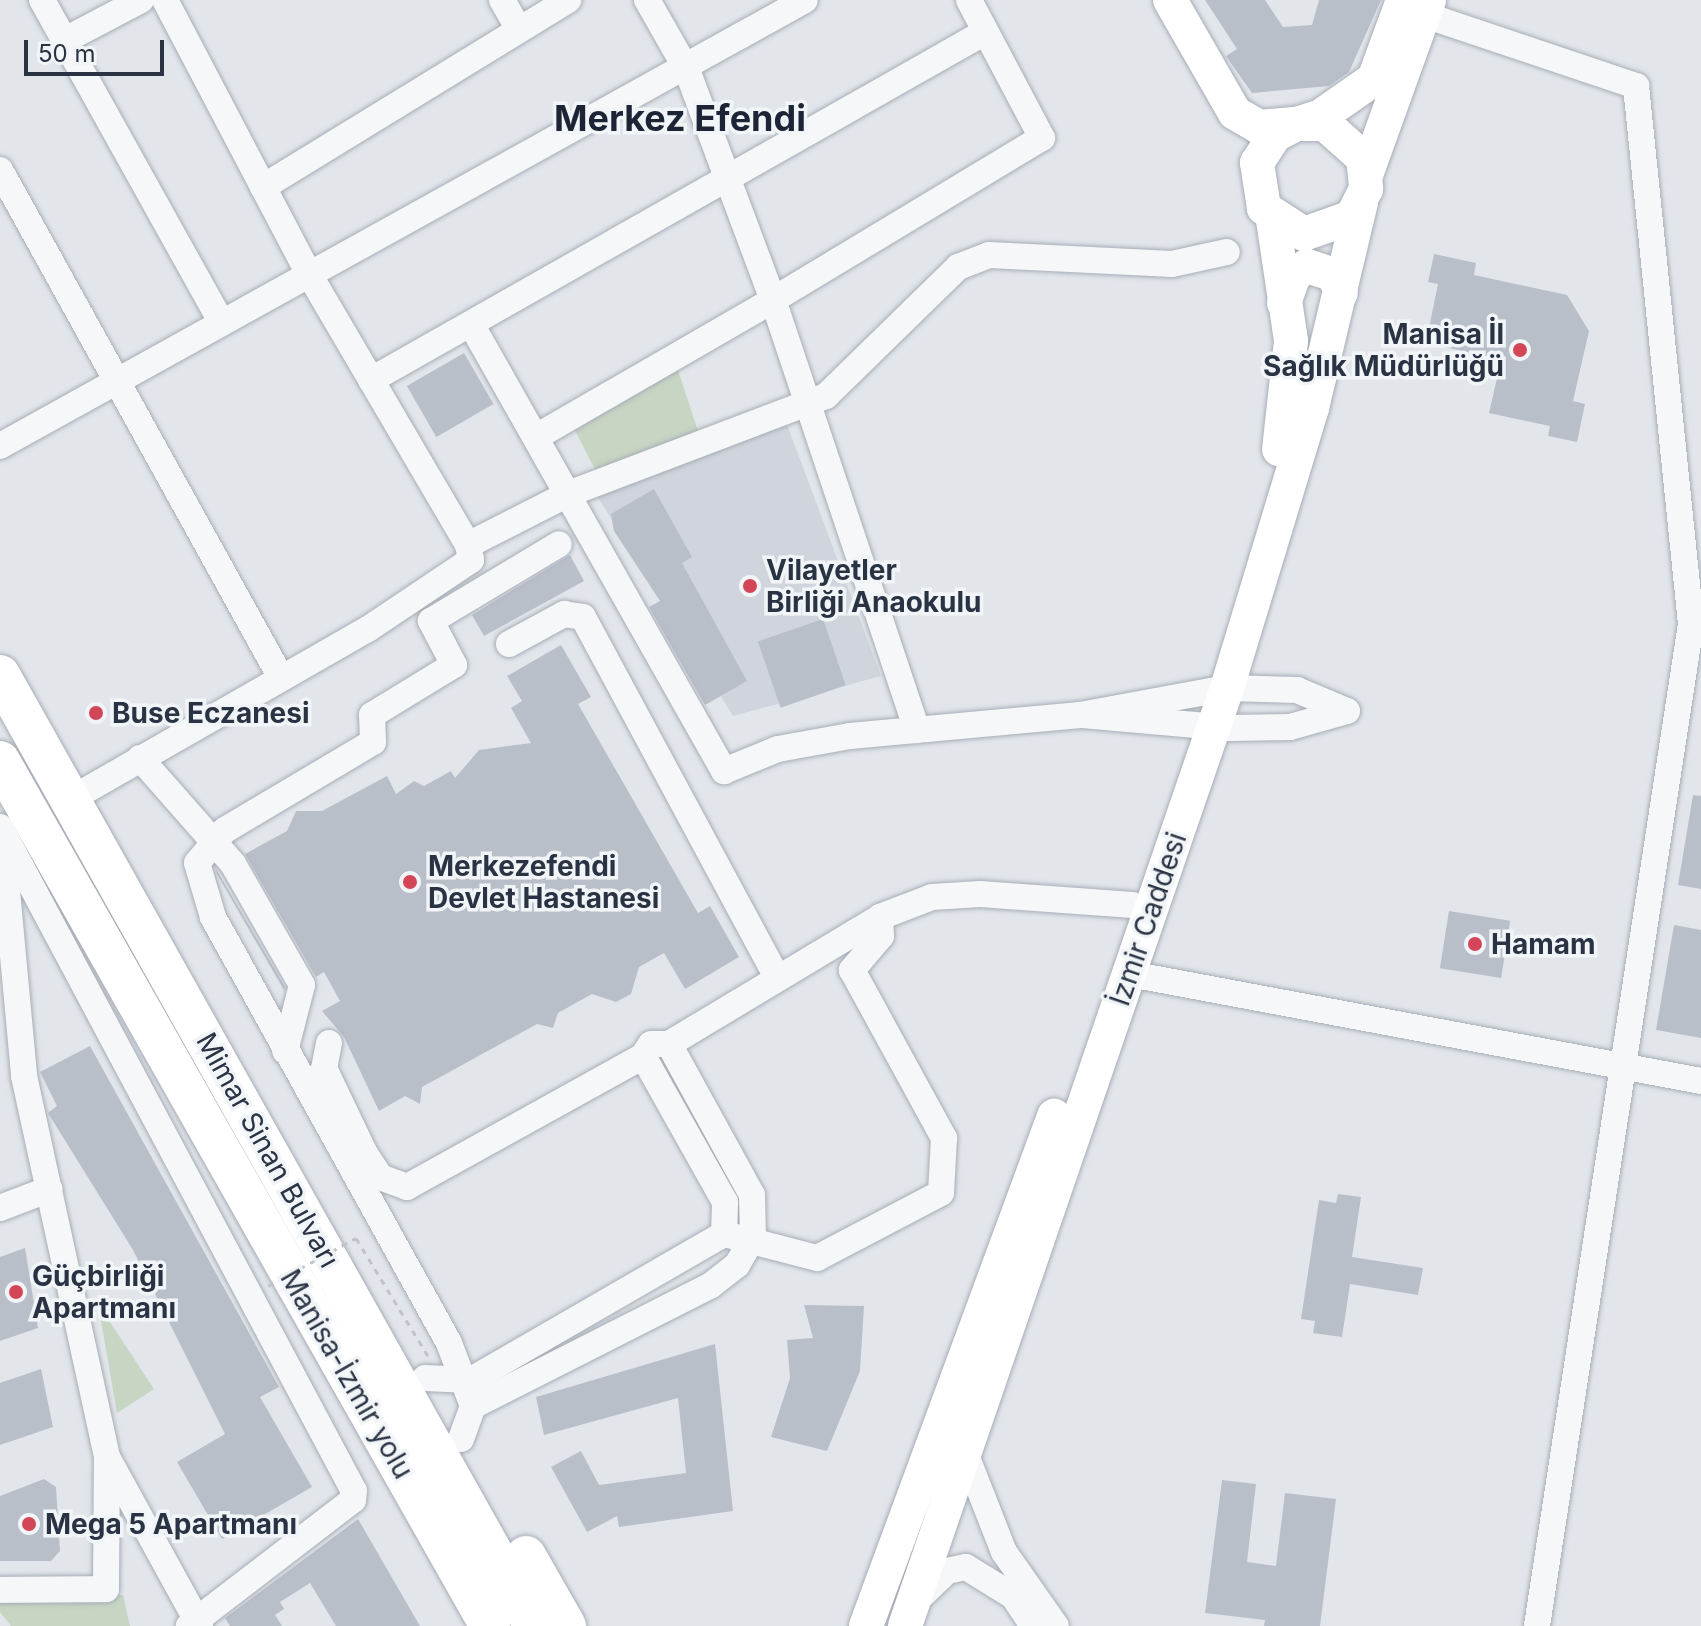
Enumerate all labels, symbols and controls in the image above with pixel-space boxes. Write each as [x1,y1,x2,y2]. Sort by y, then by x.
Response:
scale bar [28,24,168,74]
text: 50 m [38,39,96,68]
district label: Merkez Efendi [554,97,806,141]
place label: Manisa İl Sağlık Müdürlüğü [1263,317,1504,383]
marker: Manisa İl Sağlık Müdürlüğü [1511,341,1529,359]
place label: Vilayetler Birliği Anaokulu [766,553,981,619]
marker: Vilayetler Birliği Anaokulu [741,577,759,595]
place label: Buse Eczanesi [112,696,310,730]
marker: Buse Eczanesi [87,704,105,722]
street label: İzmir Caddesi [1103,828,1193,1010]
place label: Merkezefendi Devlet Hastanesi [428,849,659,915]
marker: Merkezefendi Devlet Hastanesi [399,871,421,893]
place label: Hamam [1491,927,1596,961]
marker: Hamam [1466,935,1484,953]
street label: Mimar Sinan Bulvarı [190,1027,346,1273]
place label: Güçbirliği Apartmanı [32,1259,176,1325]
street label: Manisa-İzmir yolu [274,1264,420,1484]
marker: Güçbirliği Apartmanı [7,1283,25,1301]
place label: Mega 5 Apartmanı [45,1507,297,1541]
marker: Mega 5 Apartmanı [20,1515,38,1533]

